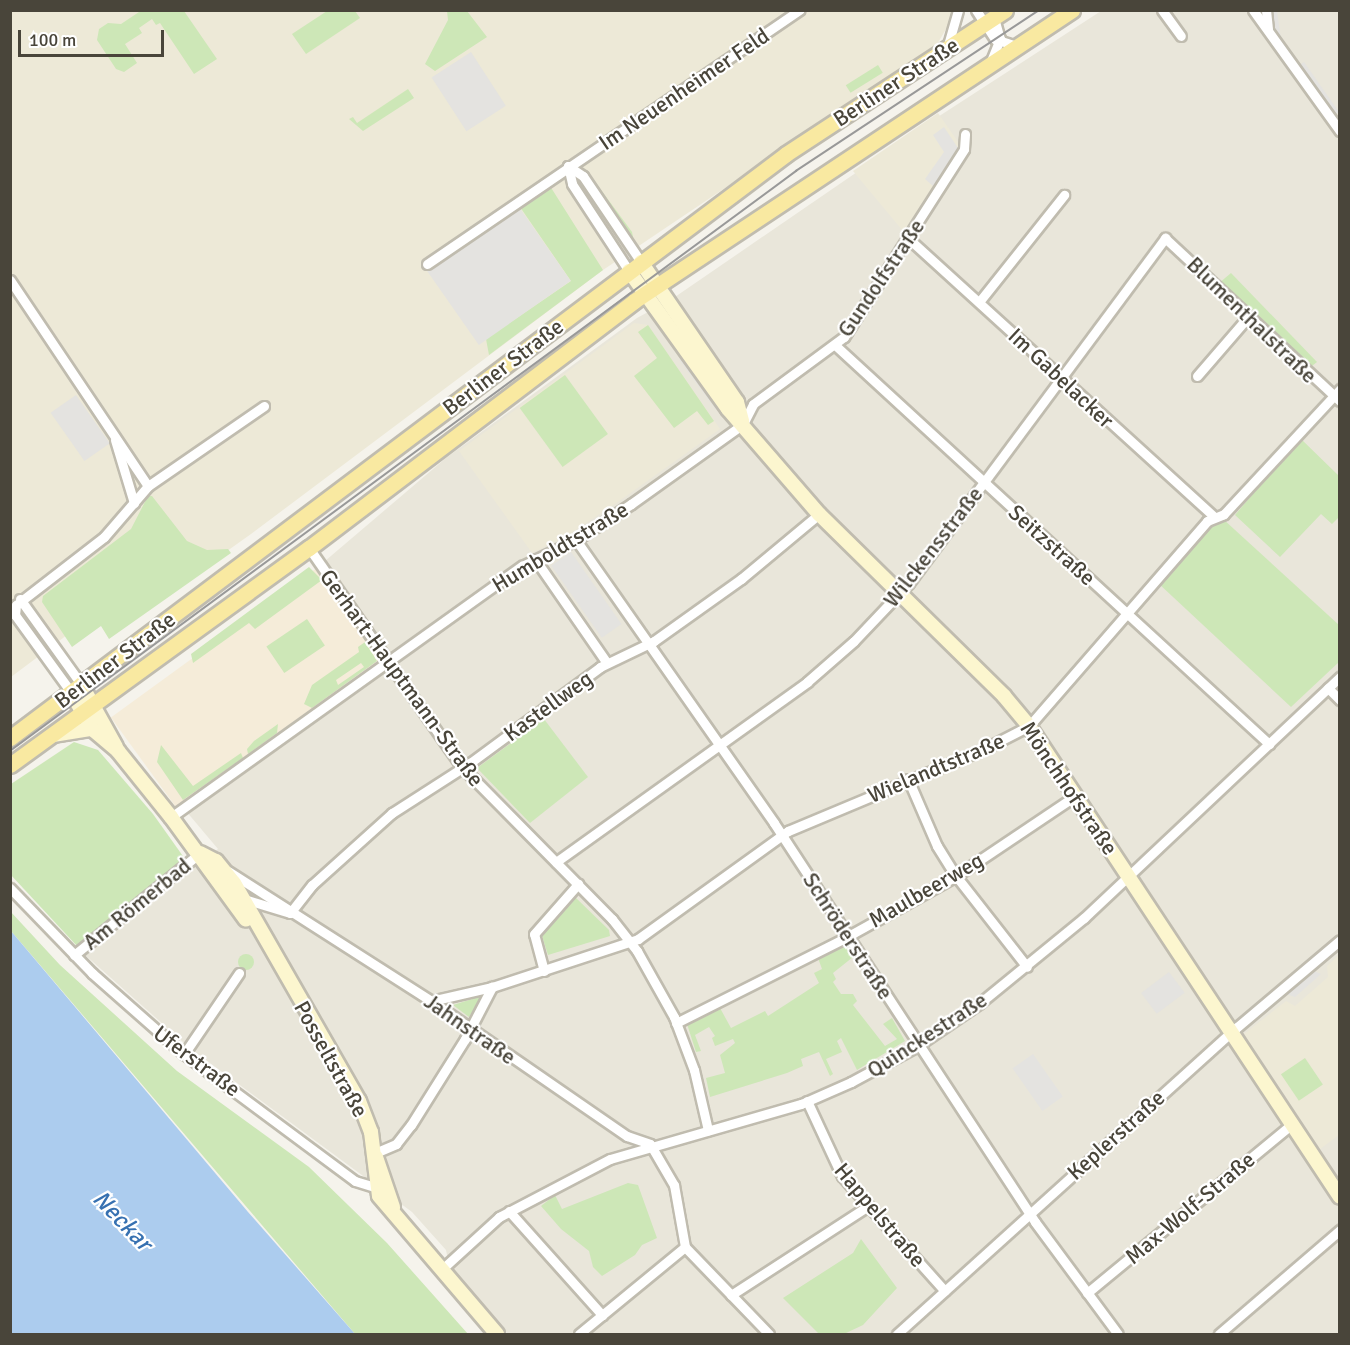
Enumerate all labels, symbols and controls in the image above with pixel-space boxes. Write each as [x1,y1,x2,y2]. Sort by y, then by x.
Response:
scale bar [21,18,166,56]
street label: Im Neuenheimer Feld [594,22,774,156]
text: 100 m [29,29,76,51]
street label: Berliner Straße [828,32,964,132]
street label: Gundolfstraße [832,214,930,342]
street label: Blumenthalstraße [1181,251,1323,389]
street label: Berliner Straße [437,313,569,421]
street label: Im Gabelacker [1003,323,1119,433]
street label: Wilckensstraße [878,481,988,613]
street label: Humboldtstraße [487,496,633,598]
street label: Seitzstraße [1003,499,1101,591]
street label: Gerhart-Hauptmann-Straße [314,564,490,792]
street label: Berliner Straße [49,606,181,714]
street label: Kastellweg [499,665,597,747]
street label: Mönchhofstraße [1015,716,1123,860]
street label: Wielandtstraße [864,727,1008,809]
street label: Maulbeerweg [864,847,988,933]
street label: Am Römerbad [78,852,196,956]
street label: Schröderstraße [797,868,899,1004]
street label: Quinckestraße [862,986,992,1084]
street label: Jahnstraße [419,988,521,1070]
street label: Posseltstraße [288,996,374,1122]
street label: Uferstraße [148,1020,246,1102]
street label: Keplerstraße [1062,1084,1170,1186]
street label: Max-Wolf-Straße [1120,1146,1260,1270]
street label: Happelstraße [829,1157,931,1273]
water label: Neckar [86,1185,158,1257]

